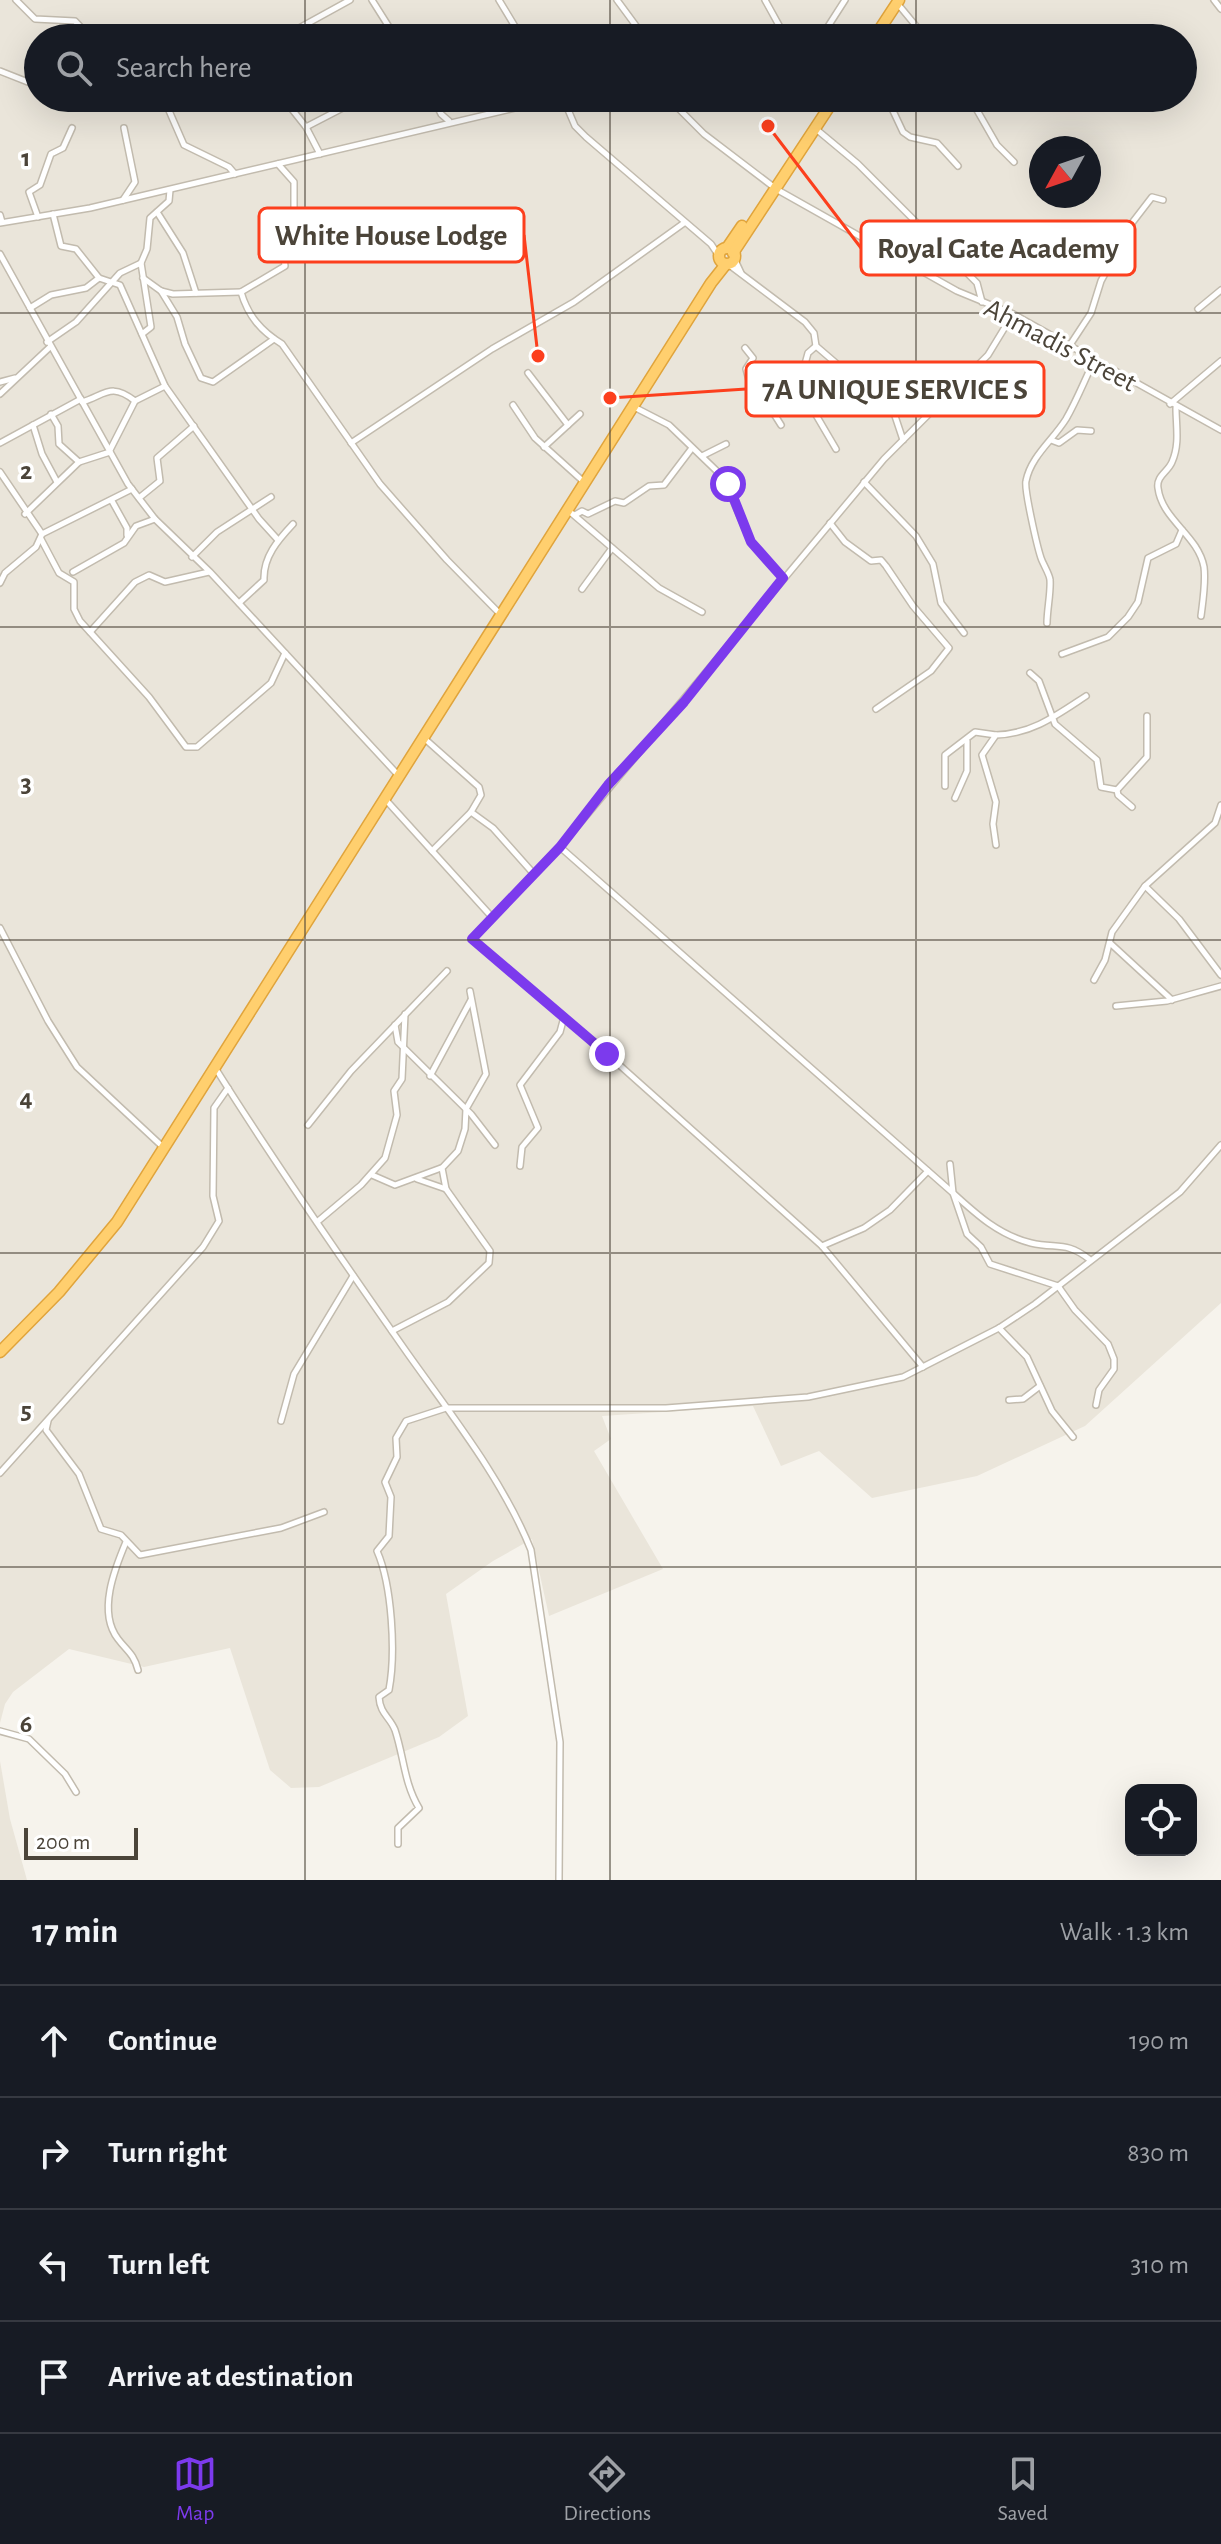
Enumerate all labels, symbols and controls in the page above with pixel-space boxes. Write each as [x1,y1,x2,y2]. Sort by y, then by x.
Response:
search box [24,24,1197,112]
icon: search [52,46,96,90]
text: Search here [116,53,252,83]
north arrow [1029,136,1101,208]
text: 1 [21,145,31,171]
callout: White House Lodge [259,208,524,262]
text: White House Lodge [275,221,507,251]
callout: Royal Gate Academy [861,221,1135,275]
text: Royal Gate Academy [877,234,1120,264]
street label: Ahmadis Street [979,294,1141,398]
callout: 7A UNIQUE SERVICE S [746,362,1044,416]
text: 7A UNIQUE SERVICE S [762,375,1028,405]
text: 2 [20,458,32,484]
route start [710,466,746,502]
text: 3 [20,771,32,797]
route end [589,1036,625,1072]
text: 4 [19,1085,33,1111]
text: 5 [20,1398,32,1424]
text: 6 [20,1711,32,1737]
map controls [1125,1784,1197,1856]
button: locate [1125,1784,1197,1856]
scale bar [24,1824,138,1860]
text: 200 m [36,1831,90,1853]
text: 17 min [32,1915,118,1949]
text: Walk · 1.3 km [1060,1919,1189,1945]
icon: ahead [32,2019,76,2063]
text: Continue [108,2026,217,2056]
text: 190 m [1129,2028,1189,2054]
icon: right [32,2131,76,2175]
text: Turn right [108,2138,227,2168]
text: 830 m [1127,2140,1189,2166]
icon: left [32,2243,76,2287]
text: Turn left [108,2250,209,2280]
text: 310 m [1131,2252,1189,2278]
icon: arrive [32,2355,76,2399]
text: Arrive at destination [108,2362,354,2392]
tab: Map [173,2452,217,2526]
tab: Directions [563,2452,651,2526]
tab: Saved [997,2452,1048,2526]

